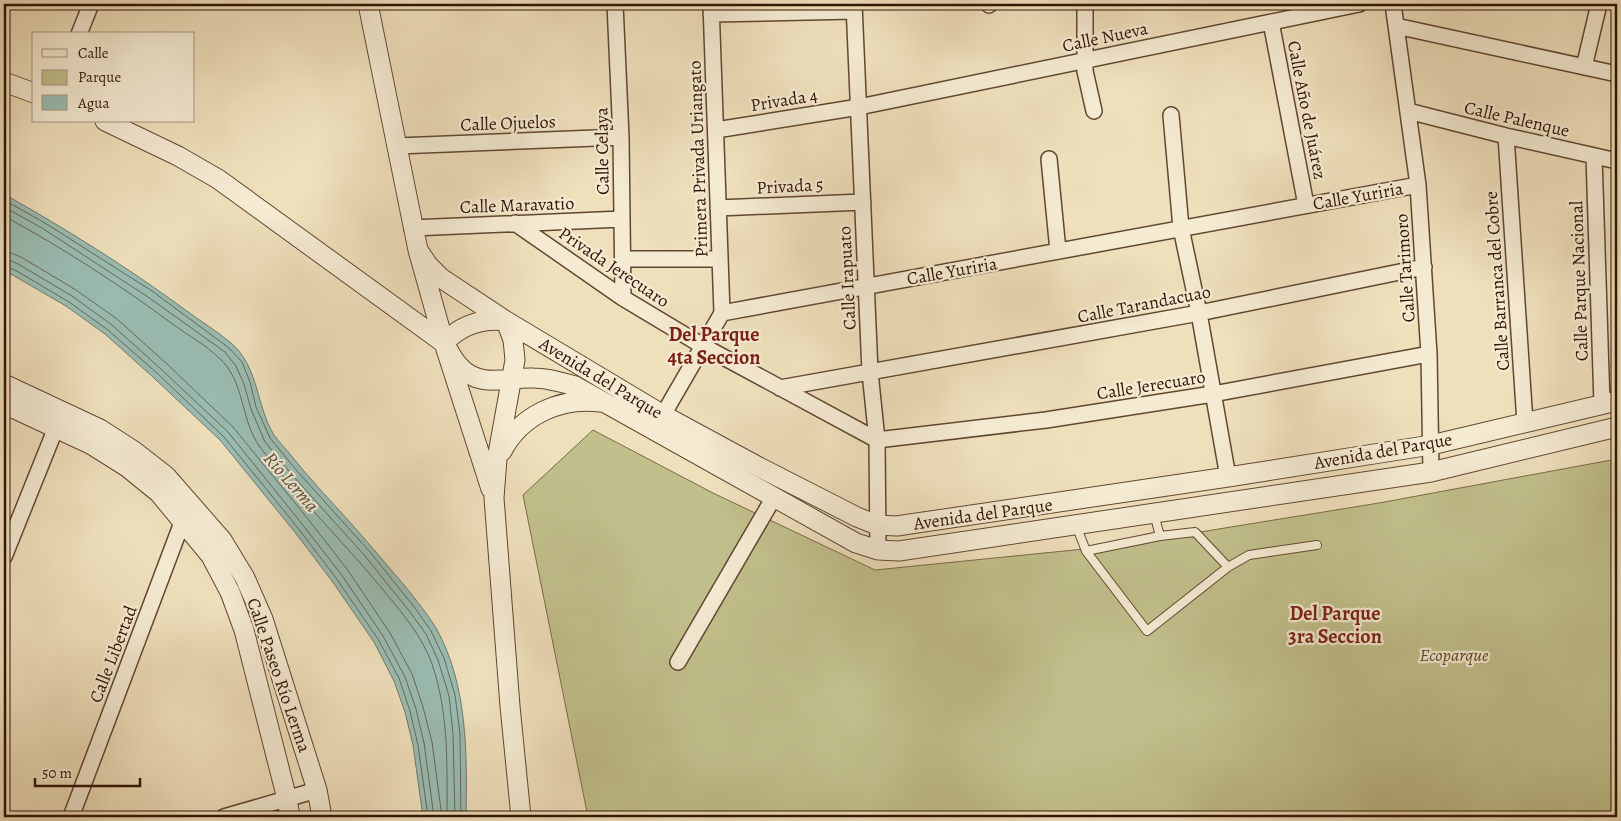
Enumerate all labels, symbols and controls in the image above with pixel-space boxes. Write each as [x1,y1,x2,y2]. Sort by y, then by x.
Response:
street label: Calle Nueva [1060,16,1151,58]
legend [32,32,195,122]
street label: Calle Año de Juárez [1282,39,1332,181]
text: Calle [78,43,109,63]
street label: Primera Privada Uriangato [683,60,713,258]
text: Parque [78,67,121,87]
street label: Privada 4 [749,83,819,117]
text: Agua [77,93,109,113]
street label: Calle Palenque [1462,95,1572,143]
street label: Calle Celaya [589,106,615,195]
street label: Calle Ojuelos [460,109,556,137]
street label: Privada 5 [756,172,824,200]
street label: Calle Yuriria [1311,176,1406,216]
street label: Calle Barranca del Cobre [1479,190,1515,372]
street label: Calle Maravatio [459,191,575,219]
street label: Calle Parque Nacional [1564,200,1594,362]
street label: Calle Tarimoro [1389,213,1421,323]
street label: Privada Jerecuaro [554,221,674,313]
street label: Calle Irapuato [832,225,862,331]
street label: Calle Yuriria [905,251,1000,291]
street label: Calle Tarandacuao [1075,279,1213,329]
district label: Del Parque 4ta Seccion [667,321,761,371]
street label: Avenida del Parque [534,331,667,424]
street label: Calle Jerecuaro [1095,365,1207,405]
street label: Avenida del Parque [1311,427,1454,475]
water label: Río Lerma [257,446,325,518]
street label: Avenida del Parque [911,492,1054,536]
street label: Calle Paseo Río Lerma [241,595,317,756]
district label: Del Parque 3ra Seccion [1288,600,1382,650]
street label: Calle Libertad [83,602,143,706]
park label: Ecoparque [1420,643,1489,667]
scale bar [35,756,140,788]
text: 50 m [42,763,72,783]

